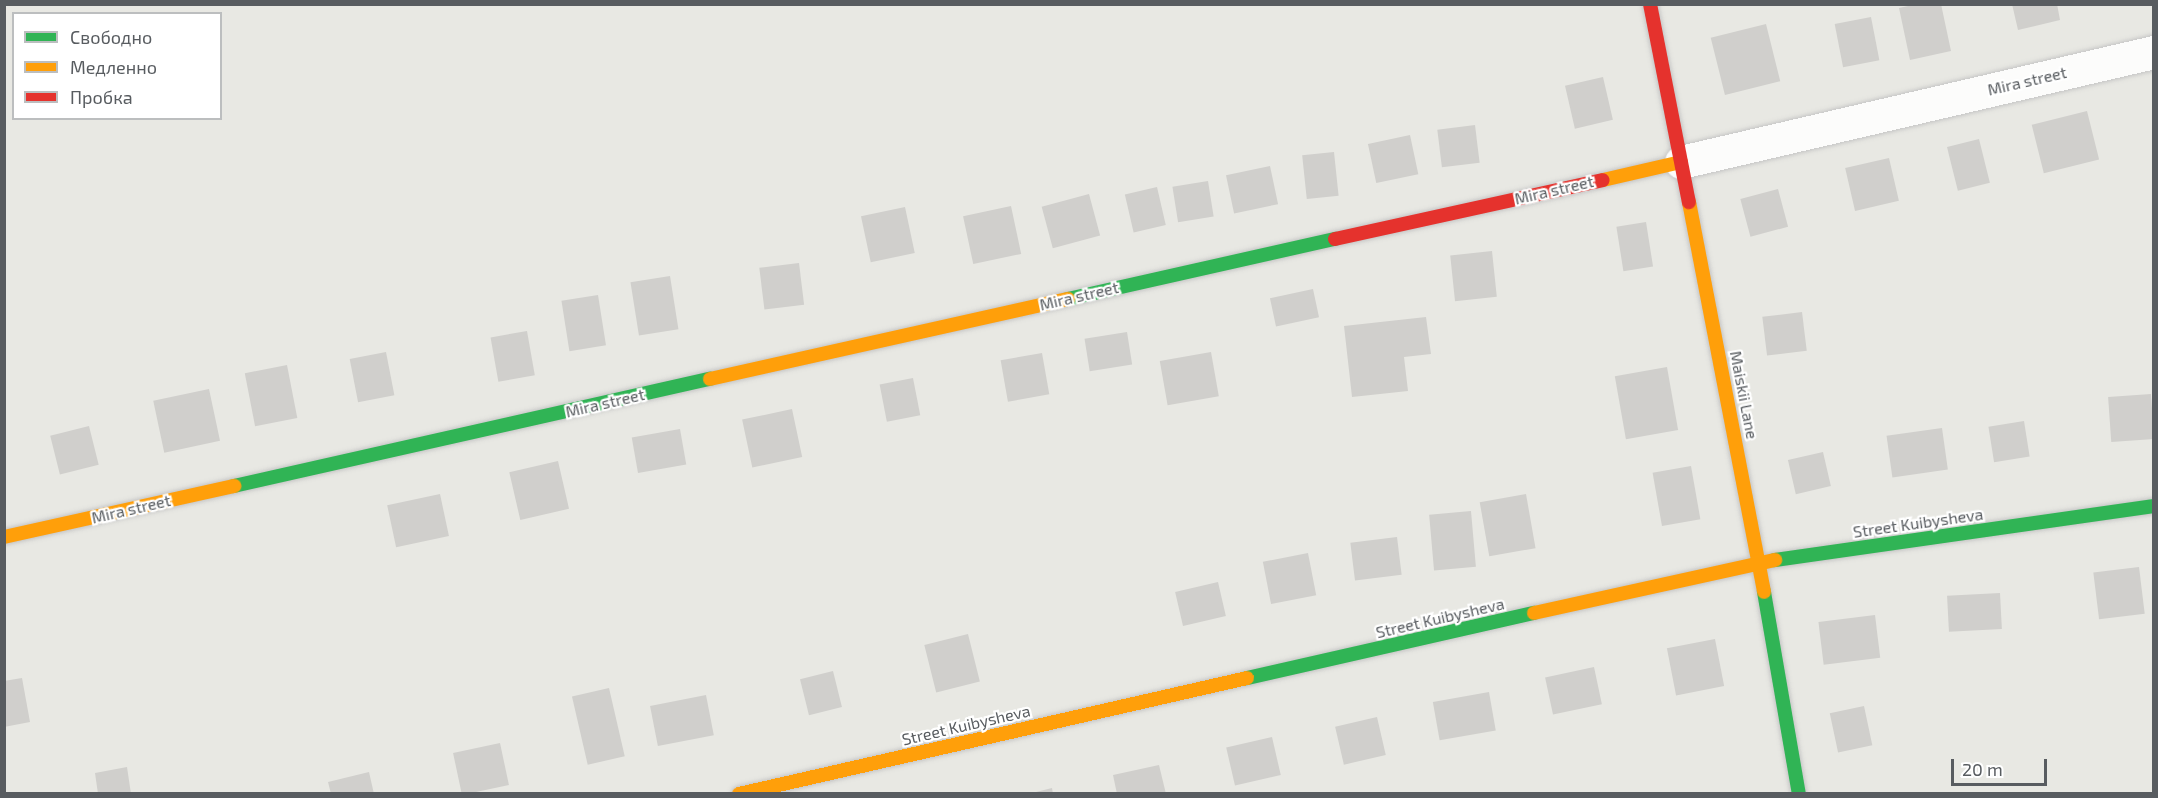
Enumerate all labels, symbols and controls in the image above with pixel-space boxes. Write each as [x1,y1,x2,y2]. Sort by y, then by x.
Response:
legend [12,12,222,120]
text: Свободно [70,26,152,48]
text: Медленно [70,56,157,78]
street label: Mira street [1986,63,2068,99]
text: Пробка [70,86,133,108]
street label: Mira street [1513,172,1595,208]
street label: Mira street [1038,278,1120,314]
street label: Maiskii Lane [1726,349,1762,441]
street label: Mira street [564,385,646,421]
street label: Mira street [90,491,172,527]
street label: Street Kuibysheva [1852,504,1984,542]
street label: Street Kuibysheva [1374,594,1506,642]
street label: Street Kuibysheva [900,701,1032,749]
scale bar [1954,747,2050,785]
text: 20 m [1962,758,2003,780]

